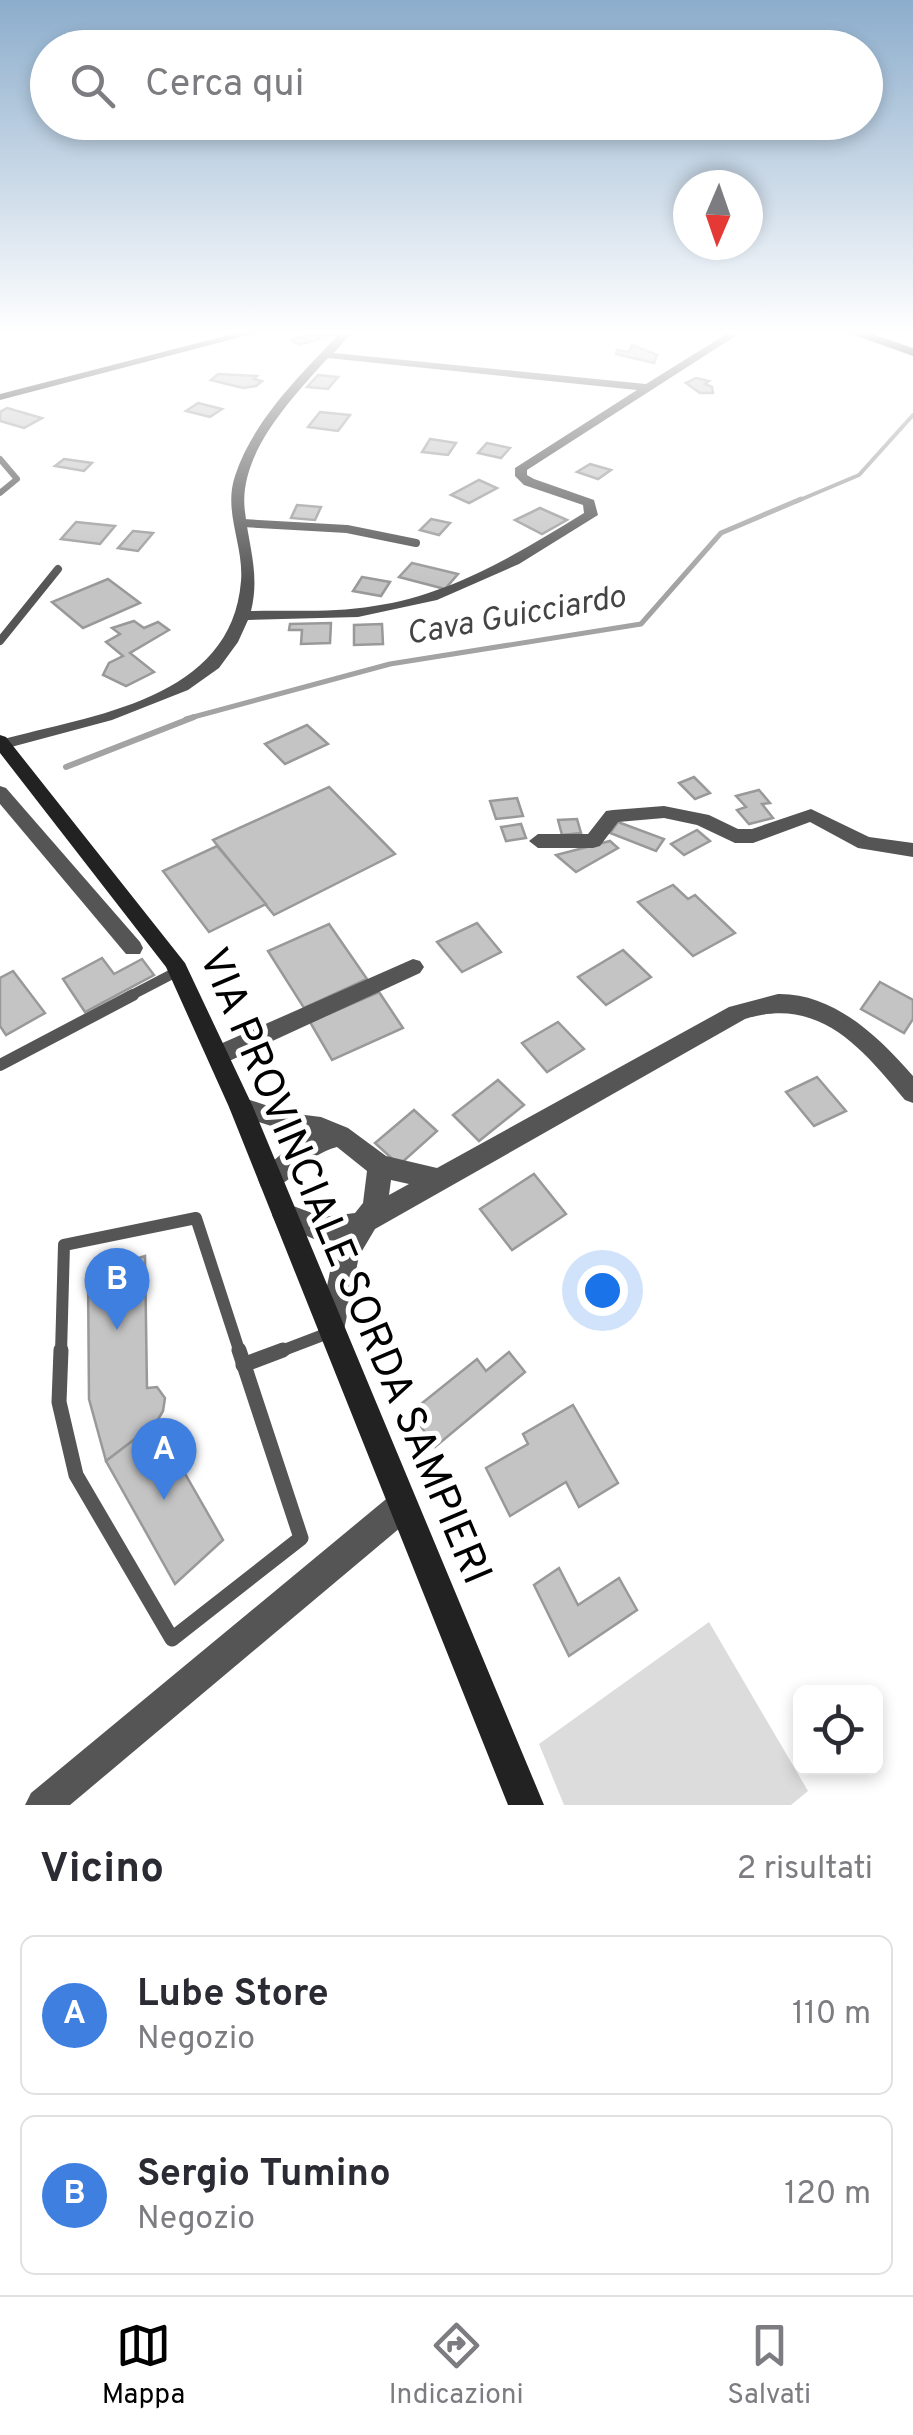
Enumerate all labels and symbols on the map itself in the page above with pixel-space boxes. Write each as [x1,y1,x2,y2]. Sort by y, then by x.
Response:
north arrow [673,170,763,260]
water label: Cava Guicciardo [403,578,630,656]
street label: VIA PROVINCIALE SORDA SAMPIERI [185,941,501,1593]
pin: B [84,1248,150,1330]
your location [577,1265,628,1316]
pin: A [132,1418,196,1500]

